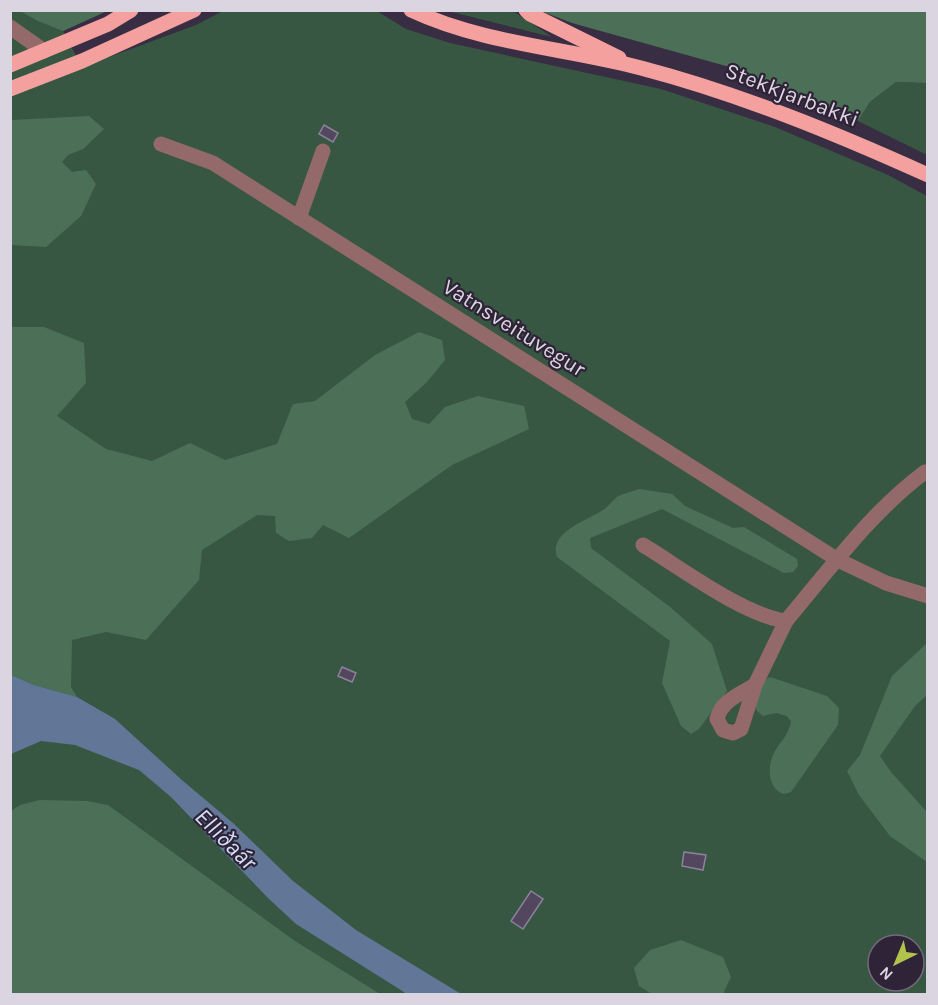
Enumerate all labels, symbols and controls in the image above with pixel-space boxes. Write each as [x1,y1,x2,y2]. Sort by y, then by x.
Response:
street label: Stekkjarbakki [722,58,862,132]
street label: Vatnsveituvegur [438,274,590,382]
water label: Elliðaár [189,802,263,876]
north arrow [866,933,926,993]
text: N [875,963,897,984]

